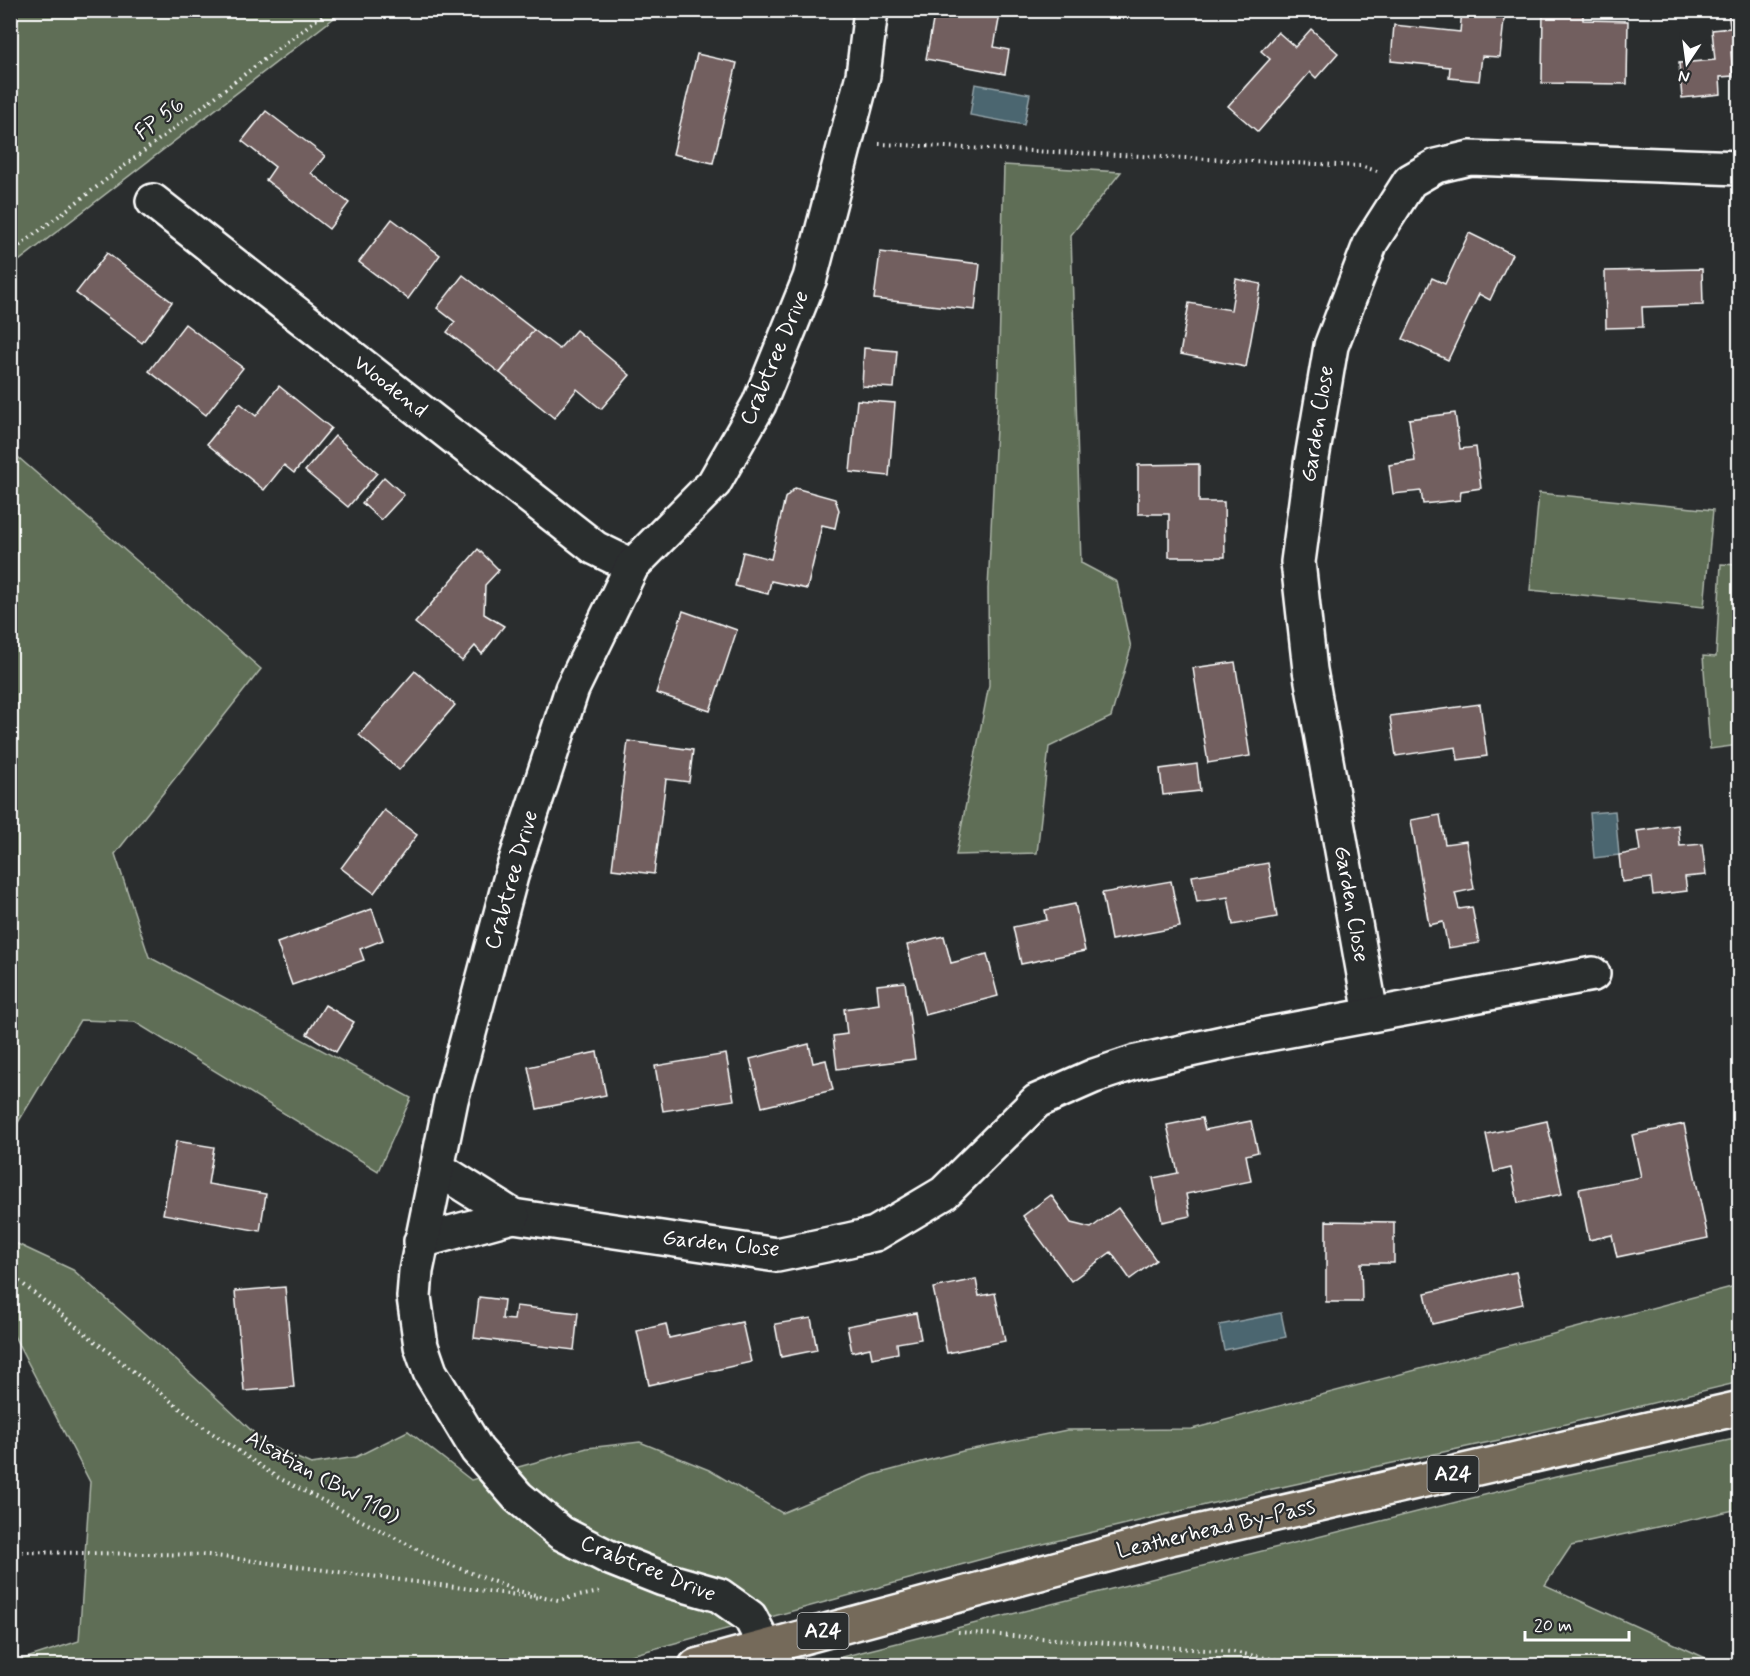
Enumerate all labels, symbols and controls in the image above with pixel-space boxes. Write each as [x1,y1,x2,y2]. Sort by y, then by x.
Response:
north arrow [1657,33,1717,93]
text: N [1676,65,1692,88]
street label: FP 56 [129,91,191,147]
street label: Crabtree Drive [734,286,816,430]
street label: Woodend [347,349,433,425]
street label: Garden Close [1295,364,1341,484]
street label: Crabtree Drive [479,807,545,953]
street label: Garden Close [1327,844,1375,964]
street label: Garden Close [661,1224,781,1264]
street label: Alsatian (BW 110) [240,1424,404,1532]
road number: A24 [1428,1456,1478,1492]
street label: Leatherhead By-Pass [1114,1492,1318,1565]
street label: Crabtree Drive [576,1529,720,1609]
scale bar [1525,1604,1628,1642]
road number: A24 [798,1613,848,1649]
text: 20 m [1534,1614,1572,1638]

